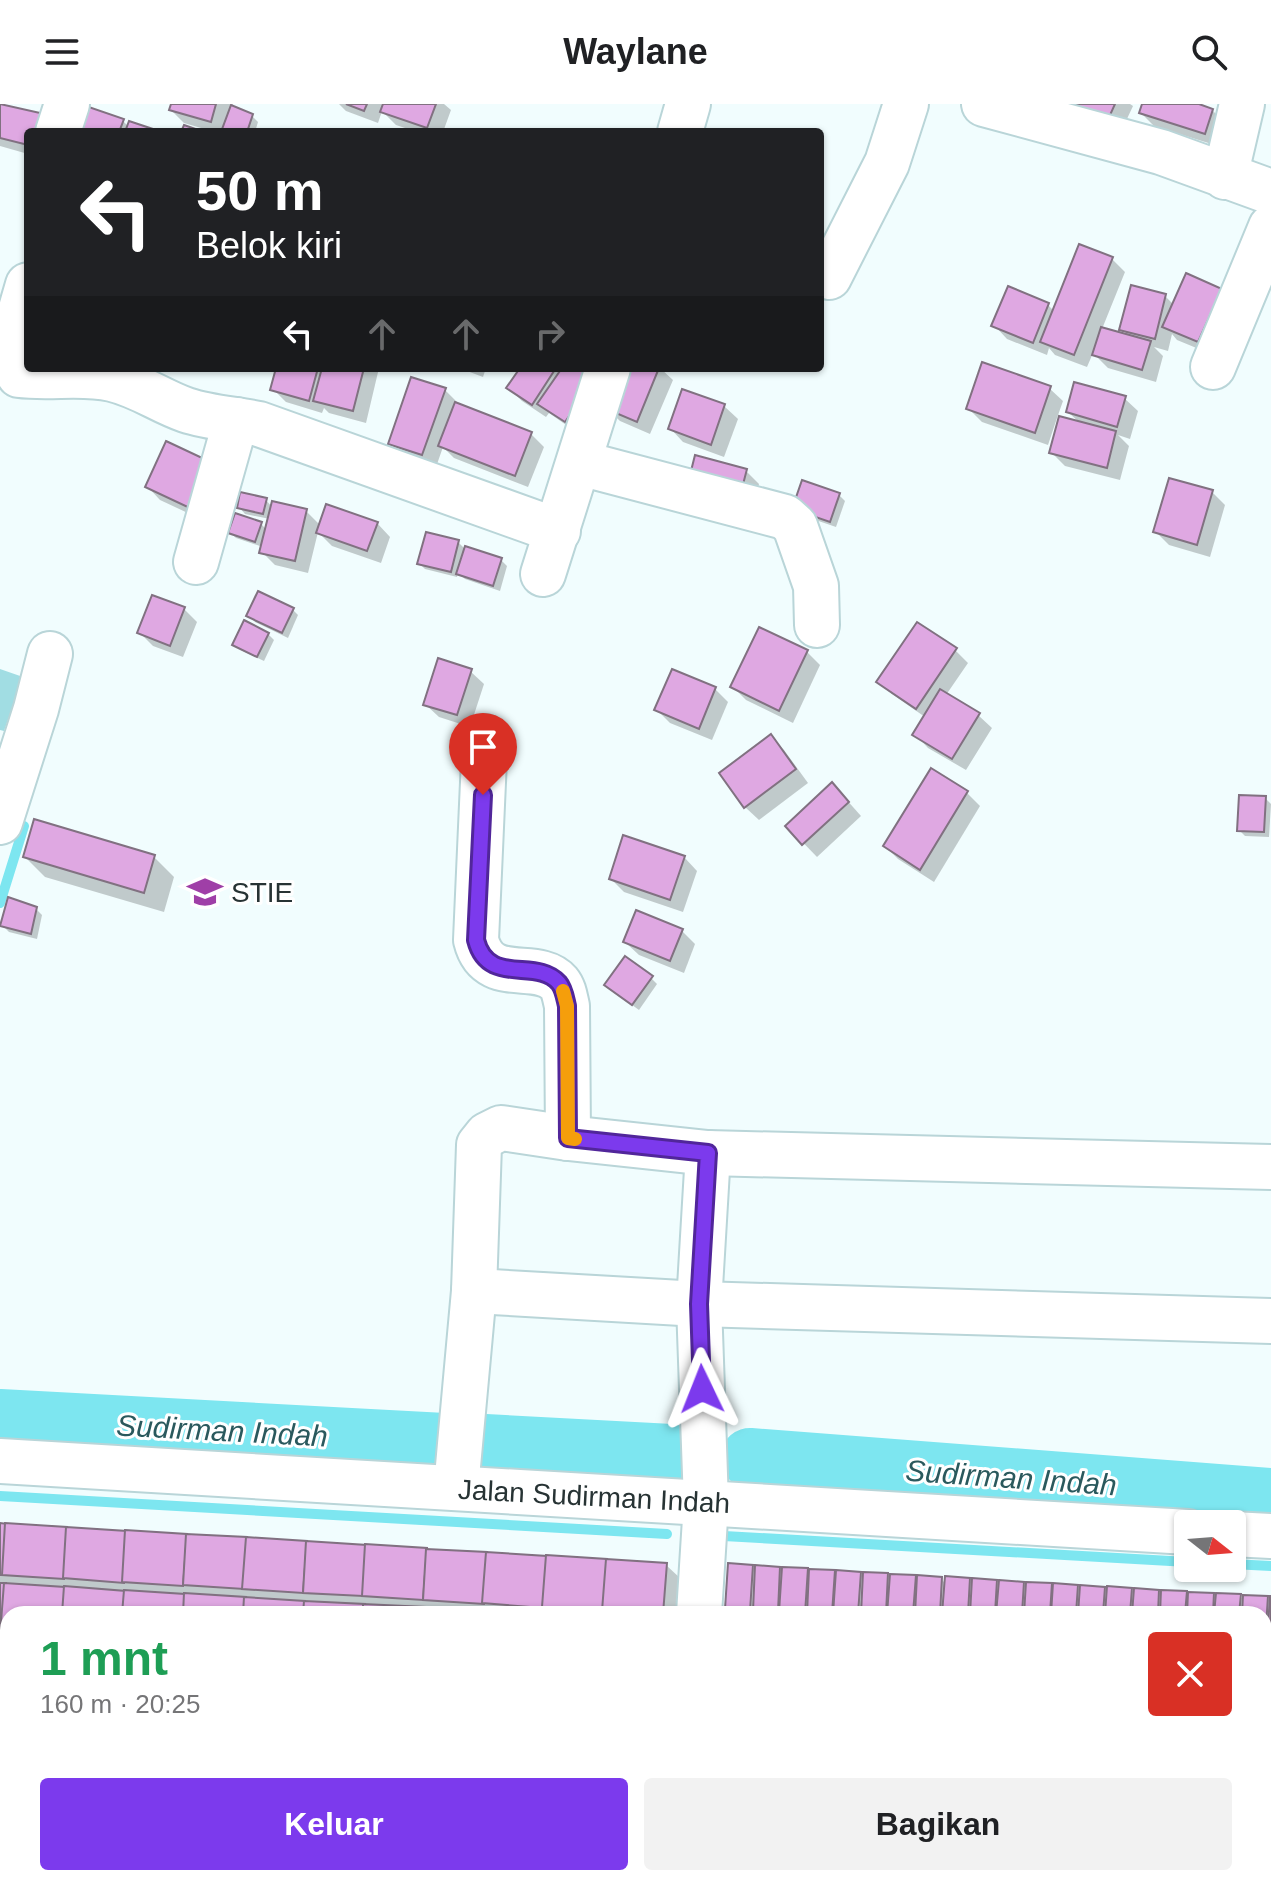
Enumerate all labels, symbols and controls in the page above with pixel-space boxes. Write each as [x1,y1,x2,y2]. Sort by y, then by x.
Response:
icon: menu [40,30,84,74]
icon: search [1187,30,1231,74]
text: Waylane [563,31,708,72]
text: 50 m [196,159,324,222]
icon: left [64,160,168,264]
text: Belok kiri [196,225,342,266]
icon: left [276,312,320,356]
icon: ahead [360,312,404,356]
icon: ahead [444,312,488,356]
icon: right [528,312,572,356]
pin [449,713,517,795]
icon: arrive [461,725,505,769]
school or university icon: STIE [186,873,224,911]
place label: STIE [231,877,293,908]
position arrow [660,1347,744,1431]
water label: Sudirman Indah [115,1408,329,1453]
water label: Sudirman Indah [904,1454,1118,1501]
street label: Jalan Sudirman Indah [457,1474,731,1519]
north arrow [1174,1510,1246,1582]
map controls [1174,1510,1246,1582]
text: 1 mnt [40,1632,168,1685]
button: close [1148,1632,1232,1716]
text: 160 m · 20:25 [40,1689,200,1719]
button: Keluar [40,1778,628,1870]
button: Bagikan [644,1778,1232,1870]

